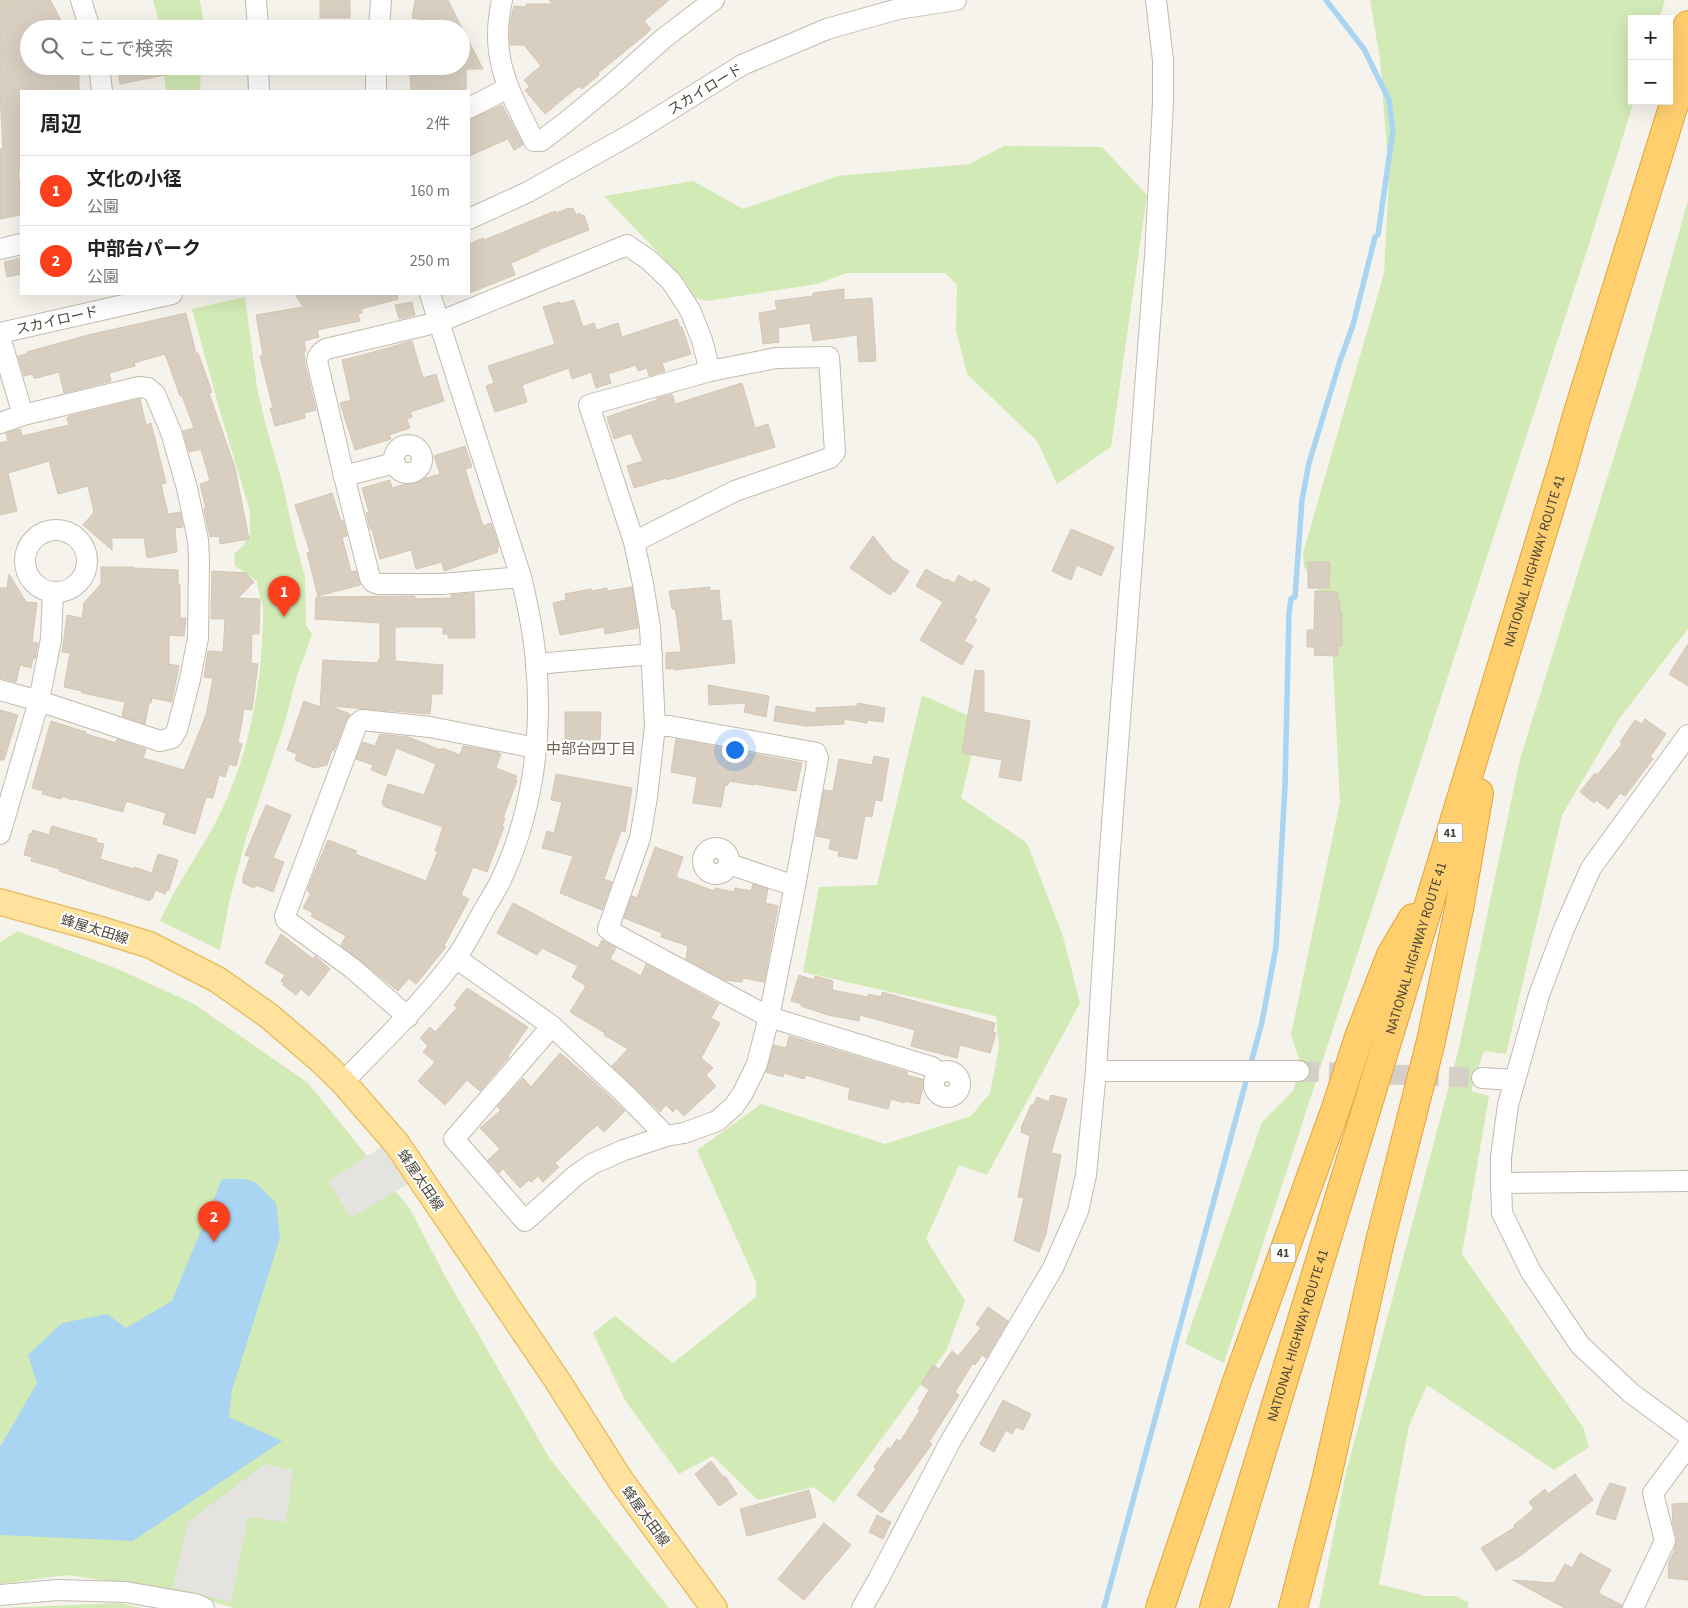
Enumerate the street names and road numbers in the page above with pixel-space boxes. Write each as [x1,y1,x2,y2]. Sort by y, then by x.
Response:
street label: スカイロード [664,60,747,120]
street label: スカイロード [14,302,100,340]
street label: NATIONAL HIGHWAY ROUTE 41 [1499,472,1571,650]
road number: 41 [1438,824,1462,842]
street label: NATIONAL HIGHWAY ROUTE 41 [1381,860,1452,1037]
street label: 蜂屋太田線 [58,910,131,950]
street label: 蜂屋太田線 [392,1146,448,1215]
road number: 41 [1270,1244,1296,1262]
street label: NATIONAL HIGHWAY ROUTE 41 [1262,1247,1334,1424]
street label: 蜂屋太田線 [617,1482,674,1551]

